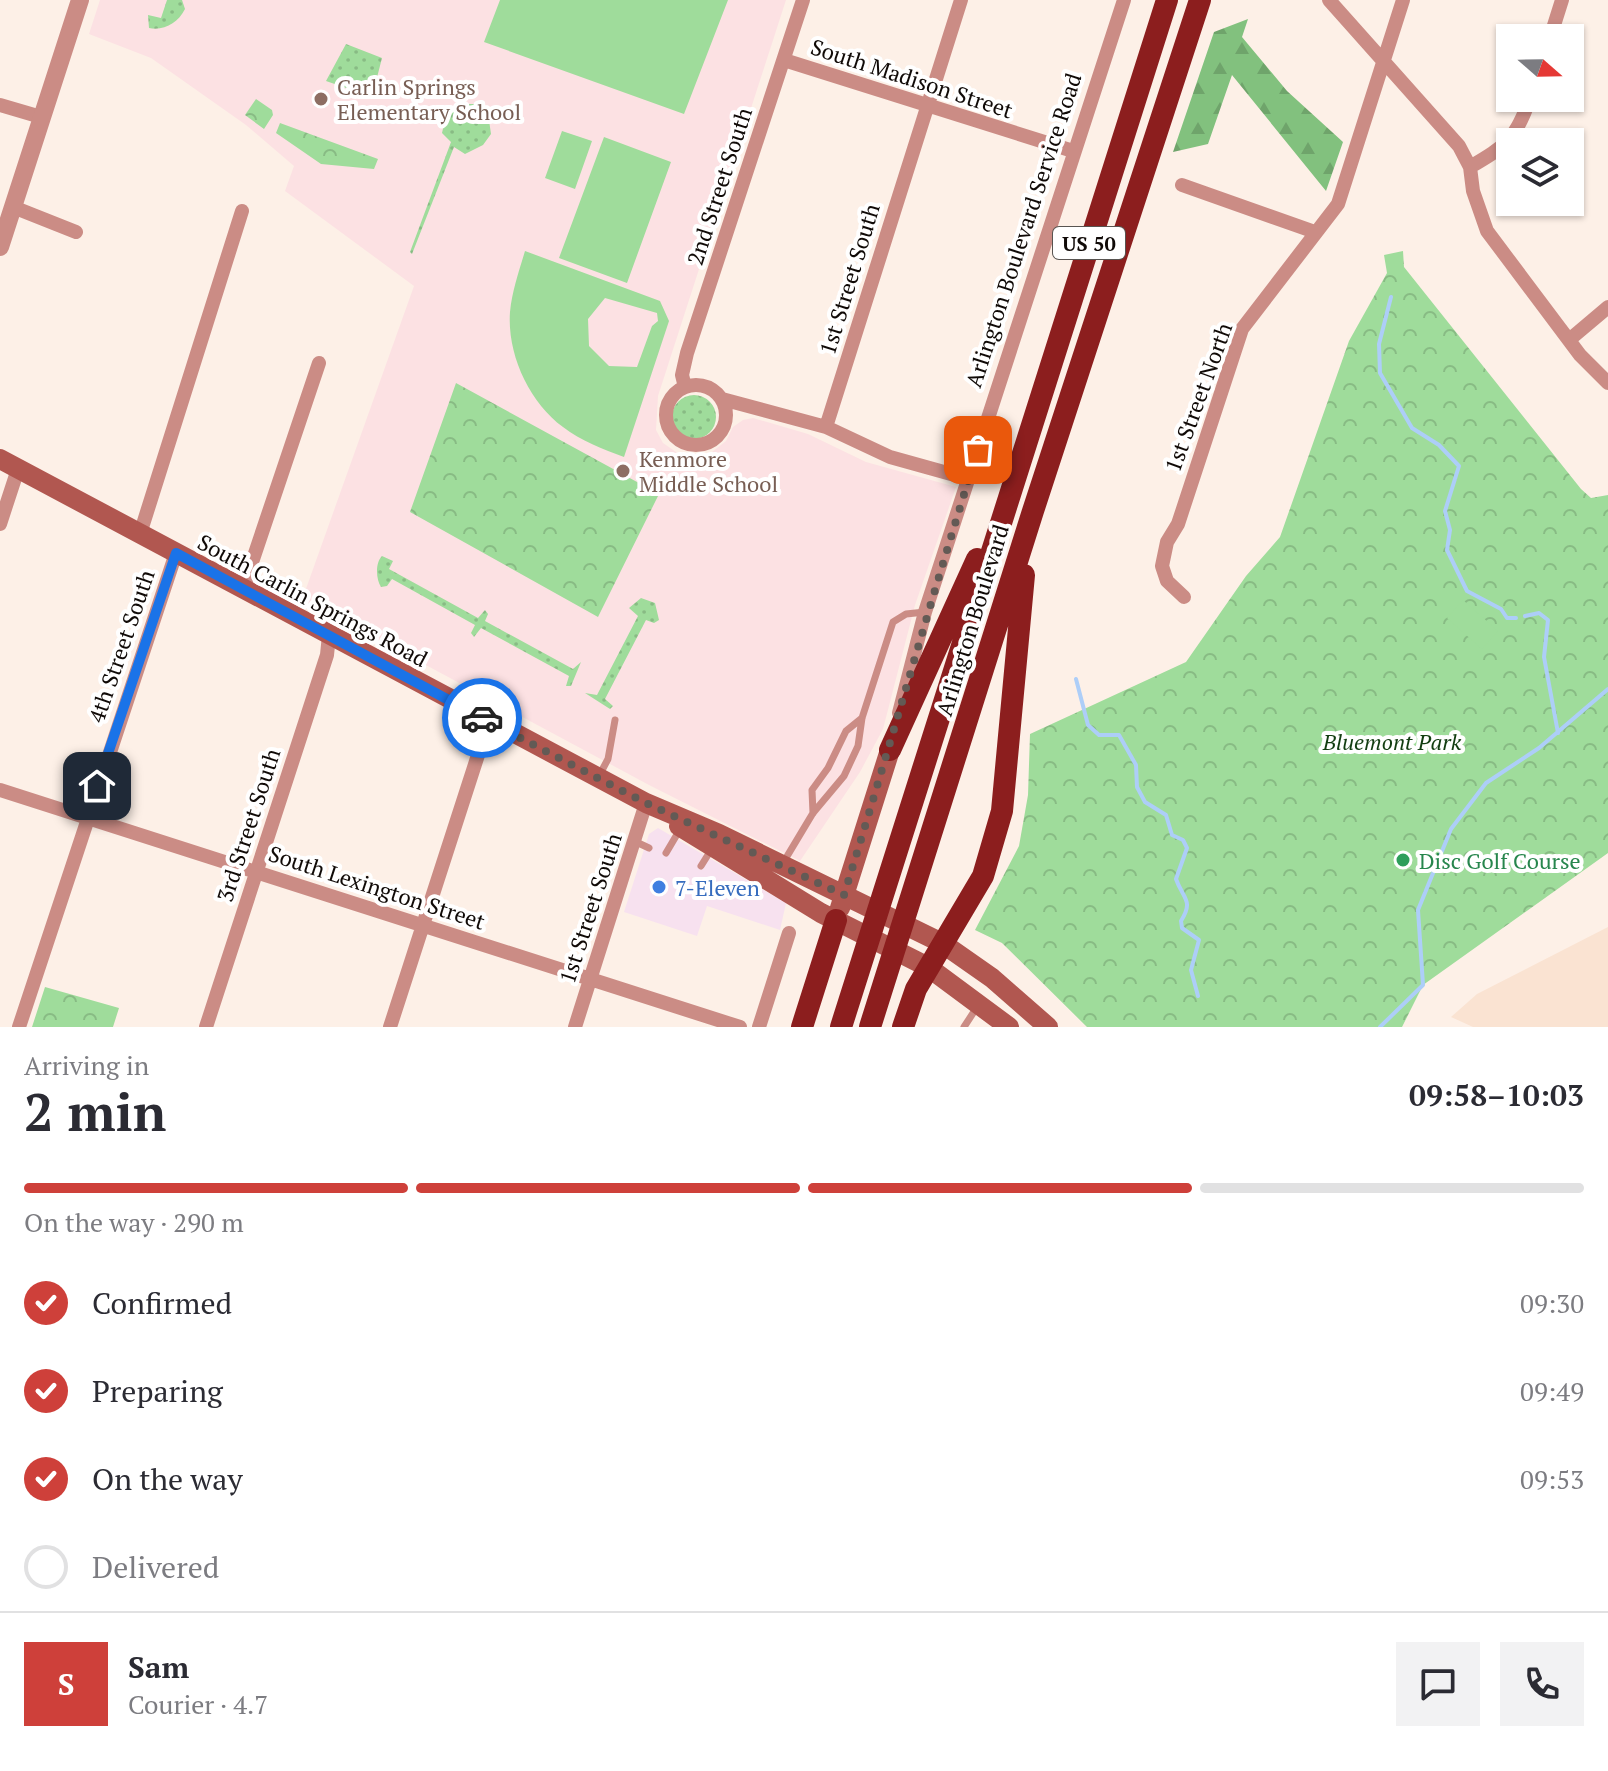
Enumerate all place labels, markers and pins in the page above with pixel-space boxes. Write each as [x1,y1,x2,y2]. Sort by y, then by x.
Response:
place label: Carlin Springs Elementary School [337,72,521,126]
marker: Carlin Springs Elementary School [312,90,330,108]
pin [944,416,1012,484]
place label: Kenmore Middle School [639,444,778,498]
marker: Kenmore Middle School [614,462,632,480]
pin [63,752,131,820]
place label: Disc Golf Course [1419,846,1581,875]
marker: Disc Golf Course [1394,851,1412,869]
place label: 7-Eleven [675,873,760,902]
marker: 7-Eleven [650,878,668,896]

